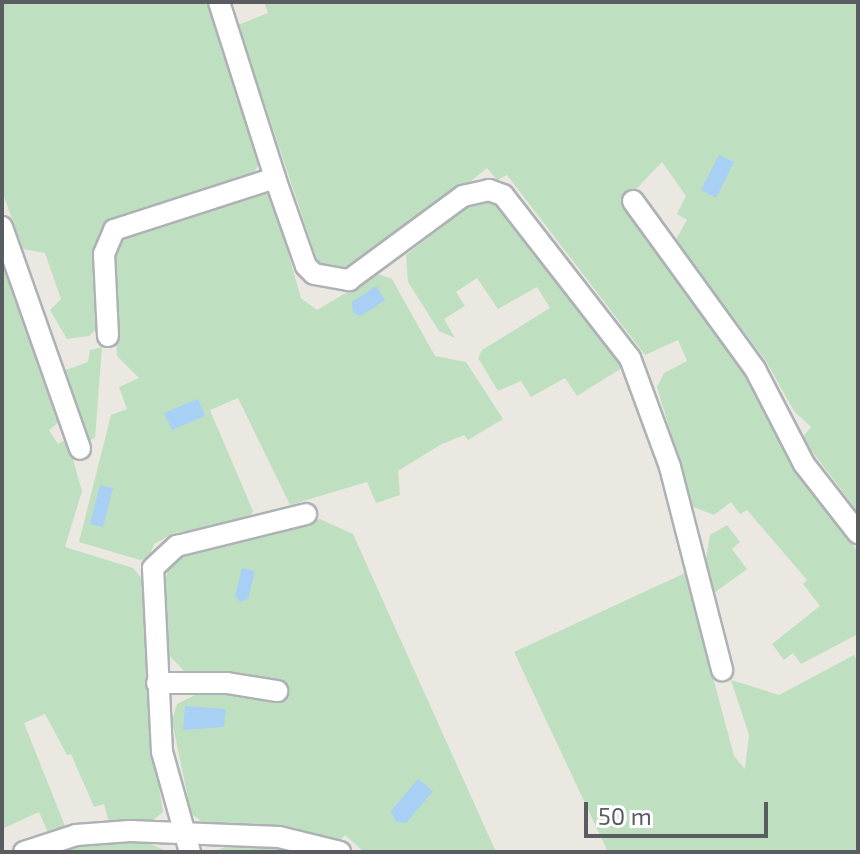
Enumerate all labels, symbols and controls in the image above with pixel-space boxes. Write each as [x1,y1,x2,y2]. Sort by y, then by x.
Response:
scale bar [588,786,772,836]
text: 50 m [598,801,652,830]

